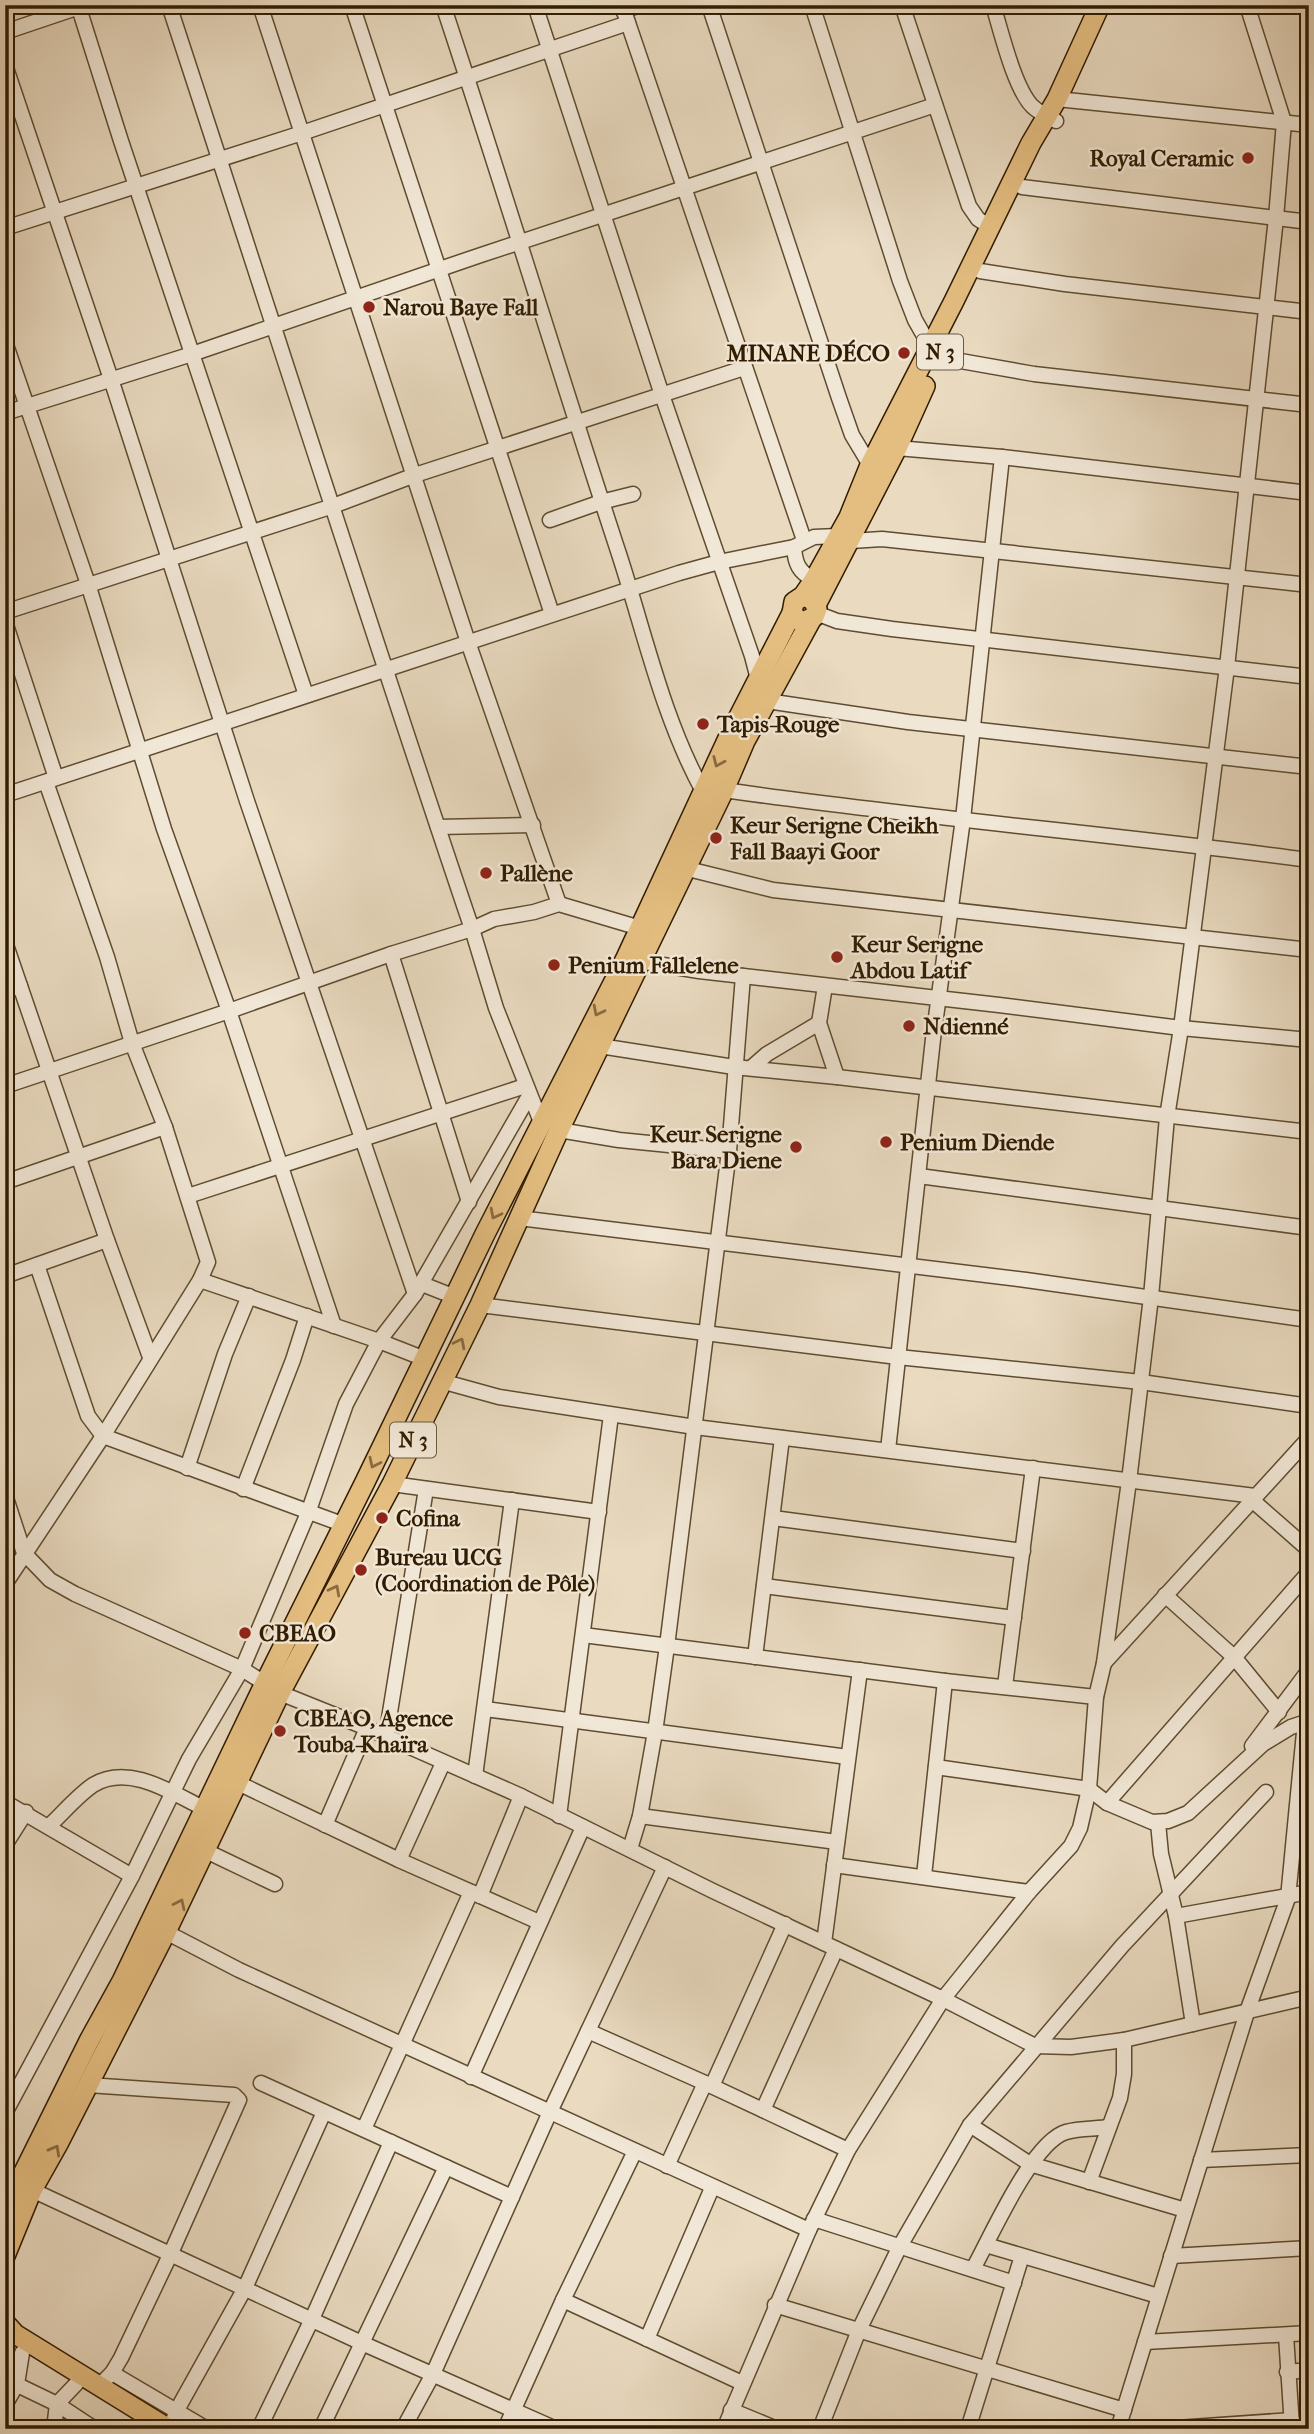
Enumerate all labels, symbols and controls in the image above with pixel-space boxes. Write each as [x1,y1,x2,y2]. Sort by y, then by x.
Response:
place label: Royal Ceramic [1090,145,1234,172]
marker: Royal Ceramic [1240,150,1256,166]
place label: Narou Baye Fall [383,294,539,321]
marker: Narou Baye Fall [361,299,377,315]
road number: N 3 [917,334,963,370]
place label: MINANE DÉCO [727,339,890,367]
marker: MINANE DÉCO [896,345,912,361]
place label: Tapis-Rouge [716,711,840,738]
marker: Tapis-Rouge [695,716,711,732]
one-way arrow [712,755,726,767]
place label: Keur Serigne Cheikh Fall Baayi Goor [729,812,939,865]
marker: Keur Serigne Cheikh Fall Baayi Goor [708,830,724,846]
place label: Pallène [500,860,573,887]
marker: Pallène [478,865,494,881]
place label: Keur Serigne Abdou Latif [849,931,984,984]
marker: Keur Serigne Abdou Latif [829,949,845,965]
place label: Penium Fallelene [568,952,739,979]
marker: Penium Fallelene [546,957,562,973]
one-way arrow [593,1004,607,1017]
place label: Ndienné [923,1013,1009,1040]
marker: Ndienné [901,1018,917,1034]
place label: Keur Serigne Bara Diene [650,1121,783,1174]
place label: Penium Diende [900,1129,1055,1156]
marker: Penium Diende [878,1134,894,1150]
marker: Keur Serigne Bara Diene [788,1139,804,1155]
one-way arrow [489,1207,503,1219]
one-way arrow [452,1338,466,1350]
road number: N 3 [390,1422,436,1458]
one-way arrow [369,1456,383,1468]
place label: Cofina [396,1505,461,1532]
marker: Cofina [374,1510,390,1526]
place label: Bureau UCG (Coordination de Pôle) [375,1544,595,1597]
marker: Bureau UCG (Coordination de Pôle) [353,1562,369,1578]
one-way arrow [327,1585,340,1597]
place label: CBEAO [259,1620,336,1647]
marker: CBEAO [237,1625,253,1641]
place label: CBEAO, Agence Touba-Khaïra [293,1705,454,1758]
marker: CBEAO, Agence Touba-Khaïra [272,1723,288,1739]
one-way arrow [172,1899,186,1911]
one-way arrow [47,2145,60,2157]

